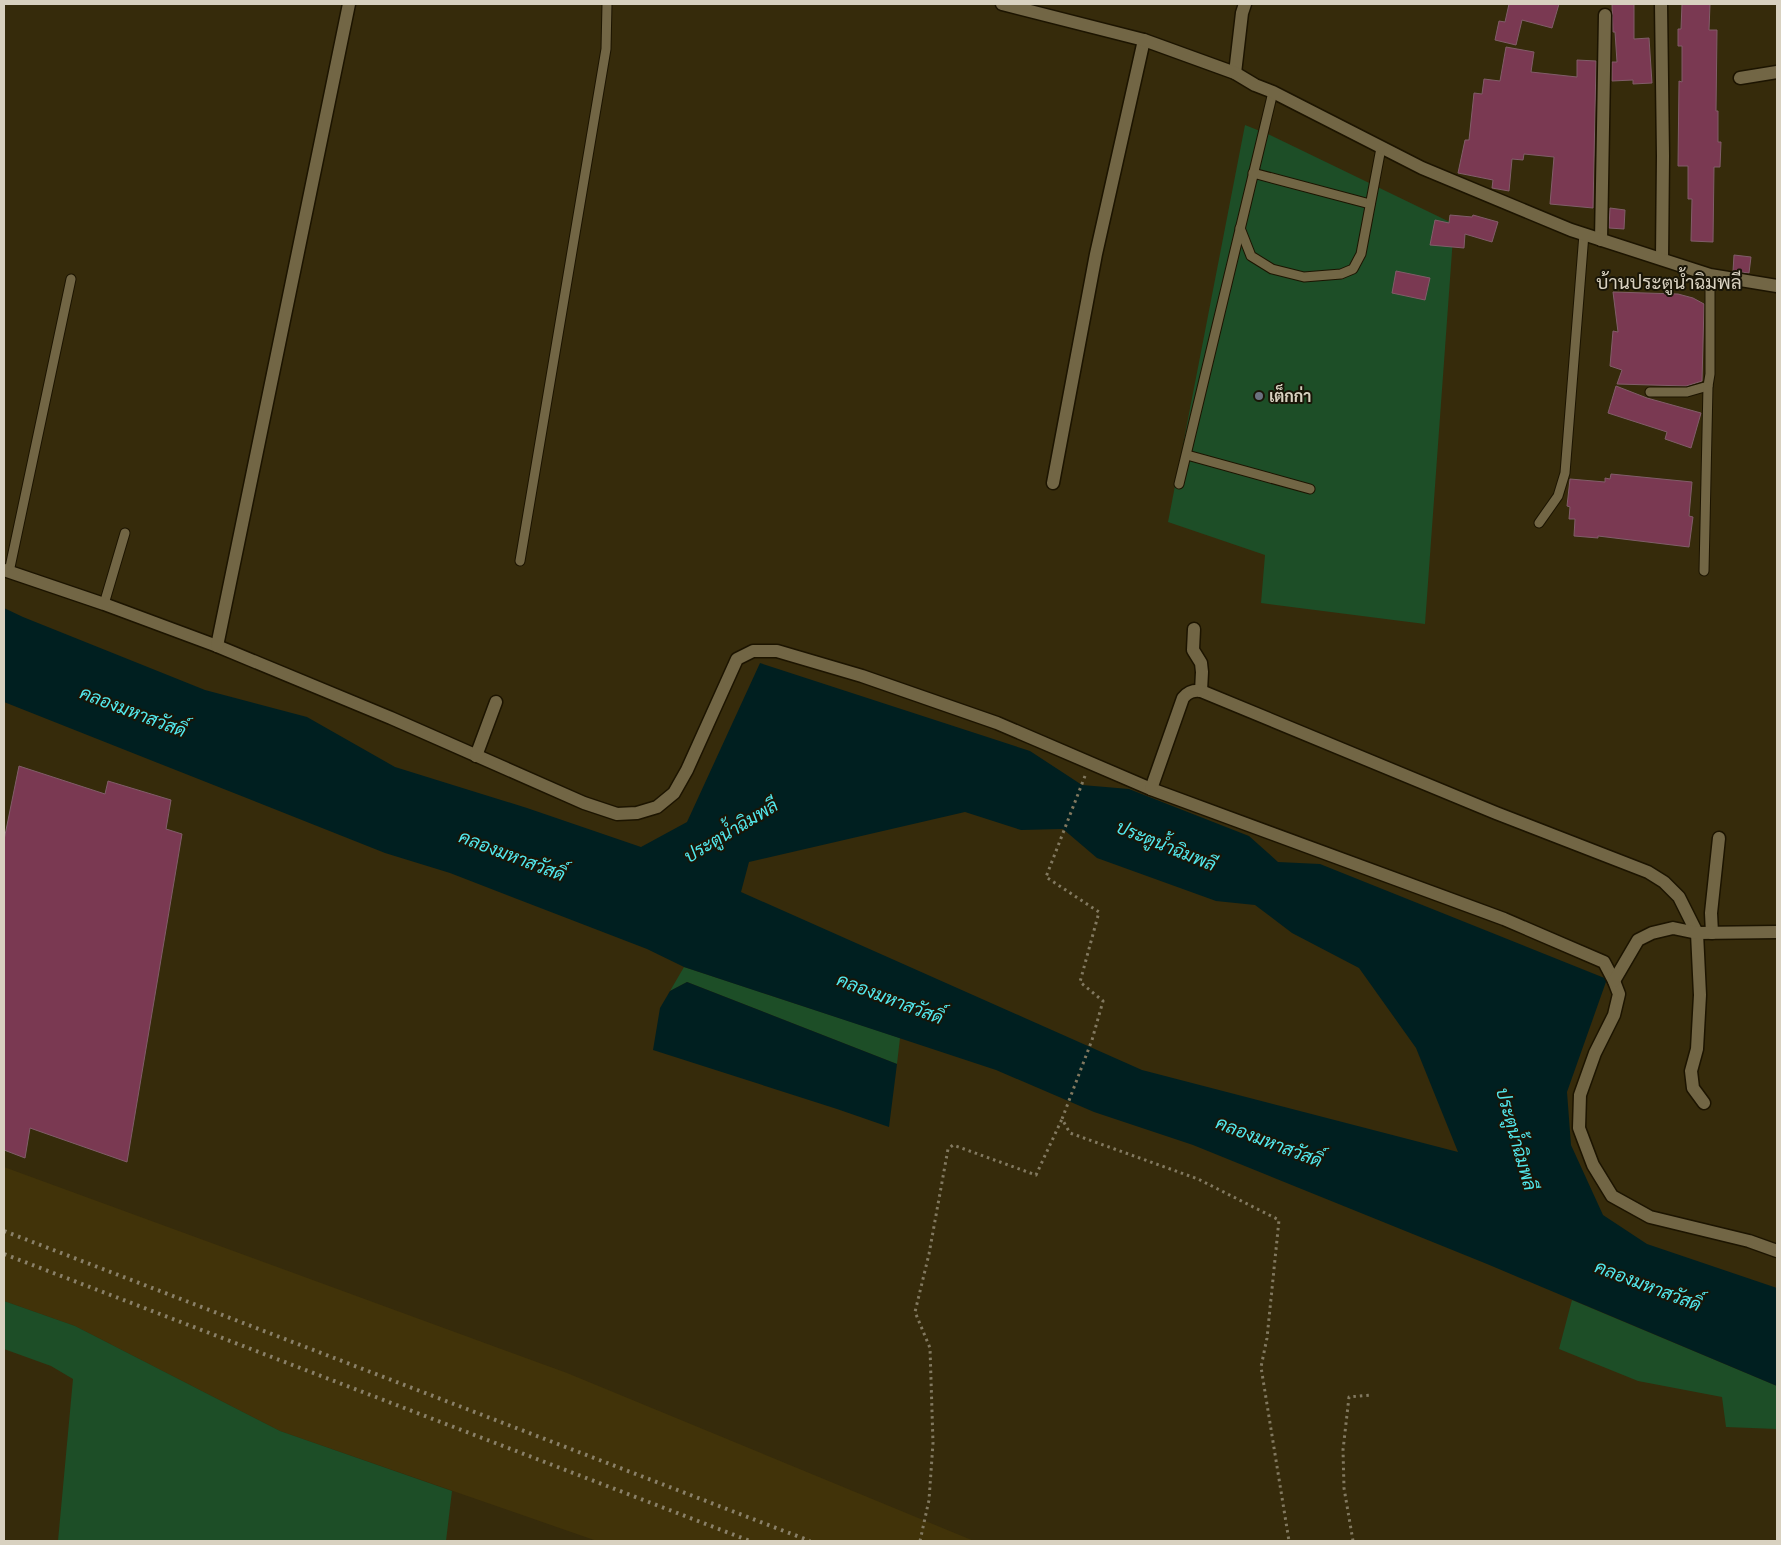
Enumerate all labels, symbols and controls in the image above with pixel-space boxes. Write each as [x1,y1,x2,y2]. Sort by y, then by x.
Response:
district label: บ้านประตูน้ำฉิมพลี [1596,267,1742,296]
place label: เต็กก่า [1269,383,1312,406]
marker: เต็กก่า [1253,390,1265,402]
water label: คลองมหาสวัสดิ์ [77,677,195,744]
water label: ประตูน้ำฉิมพลี [677,790,784,869]
water label: ประตูน้ำฉิมพลี [1112,811,1222,878]
water label: คลองมหาสวัสดิ์ [456,821,574,888]
water label: คลองมหาสวัสดิ์ [834,964,952,1031]
water label: ประตูน้ำฉิมพลี [1489,1084,1546,1194]
water label: คลองมหาสวัสดิ์ [1213,1107,1331,1174]
water label: คลองมหาสวัสดิ์ [1592,1251,1710,1318]

